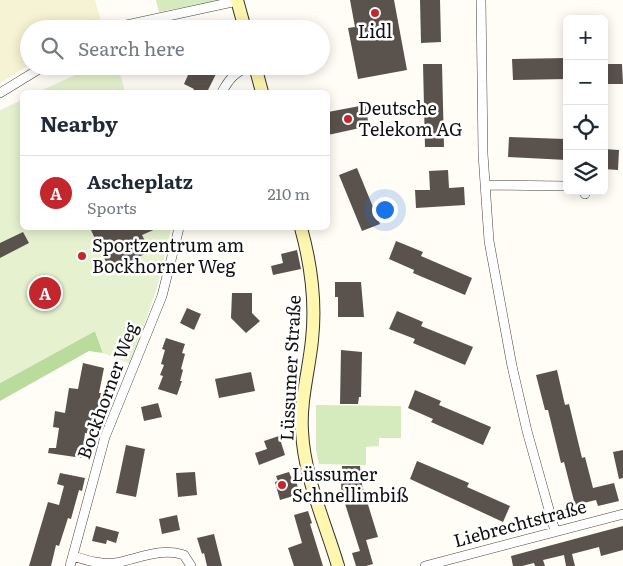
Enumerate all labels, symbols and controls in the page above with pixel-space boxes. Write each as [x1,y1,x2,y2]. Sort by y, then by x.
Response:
marker: Lidl [369,7,381,19]
map controls [563,15,608,195]
button: + [563,15,608,60]
place label: Lidl [358,17,392,44]
search box [20,20,330,75]
icon: search [38,34,66,62]
text: Search here [78,34,185,62]
button: − [563,60,608,105]
place label: Deutsche Telekom AG [358,94,463,142]
button: locate [563,105,608,150]
text: Nearby [40,107,118,138]
marker: Deutsche Telekom AG [342,113,354,125]
button: layers [563,150,608,195]
text: Ascheplatz [87,167,193,195]
text: A [50,181,62,205]
text: 210 m [267,181,310,205]
text: Sports [87,195,137,219]
your location [372,197,398,223]
place label: Sportzentrum am Bockhorner Weg [92,231,244,279]
marker: Sportzentrum am Bockhorner Weg [76,250,88,262]
pin: A [29,274,61,312]
street label: Lüssumer Straße [272,294,307,442]
street label: Bockhorner Weg [69,318,144,463]
place label: Lüssumer Schnellimbiß [292,460,408,508]
marker: Lüssumer Schnellimbiß [276,479,288,491]
street label: Liebrechtstraße [450,492,589,553]

